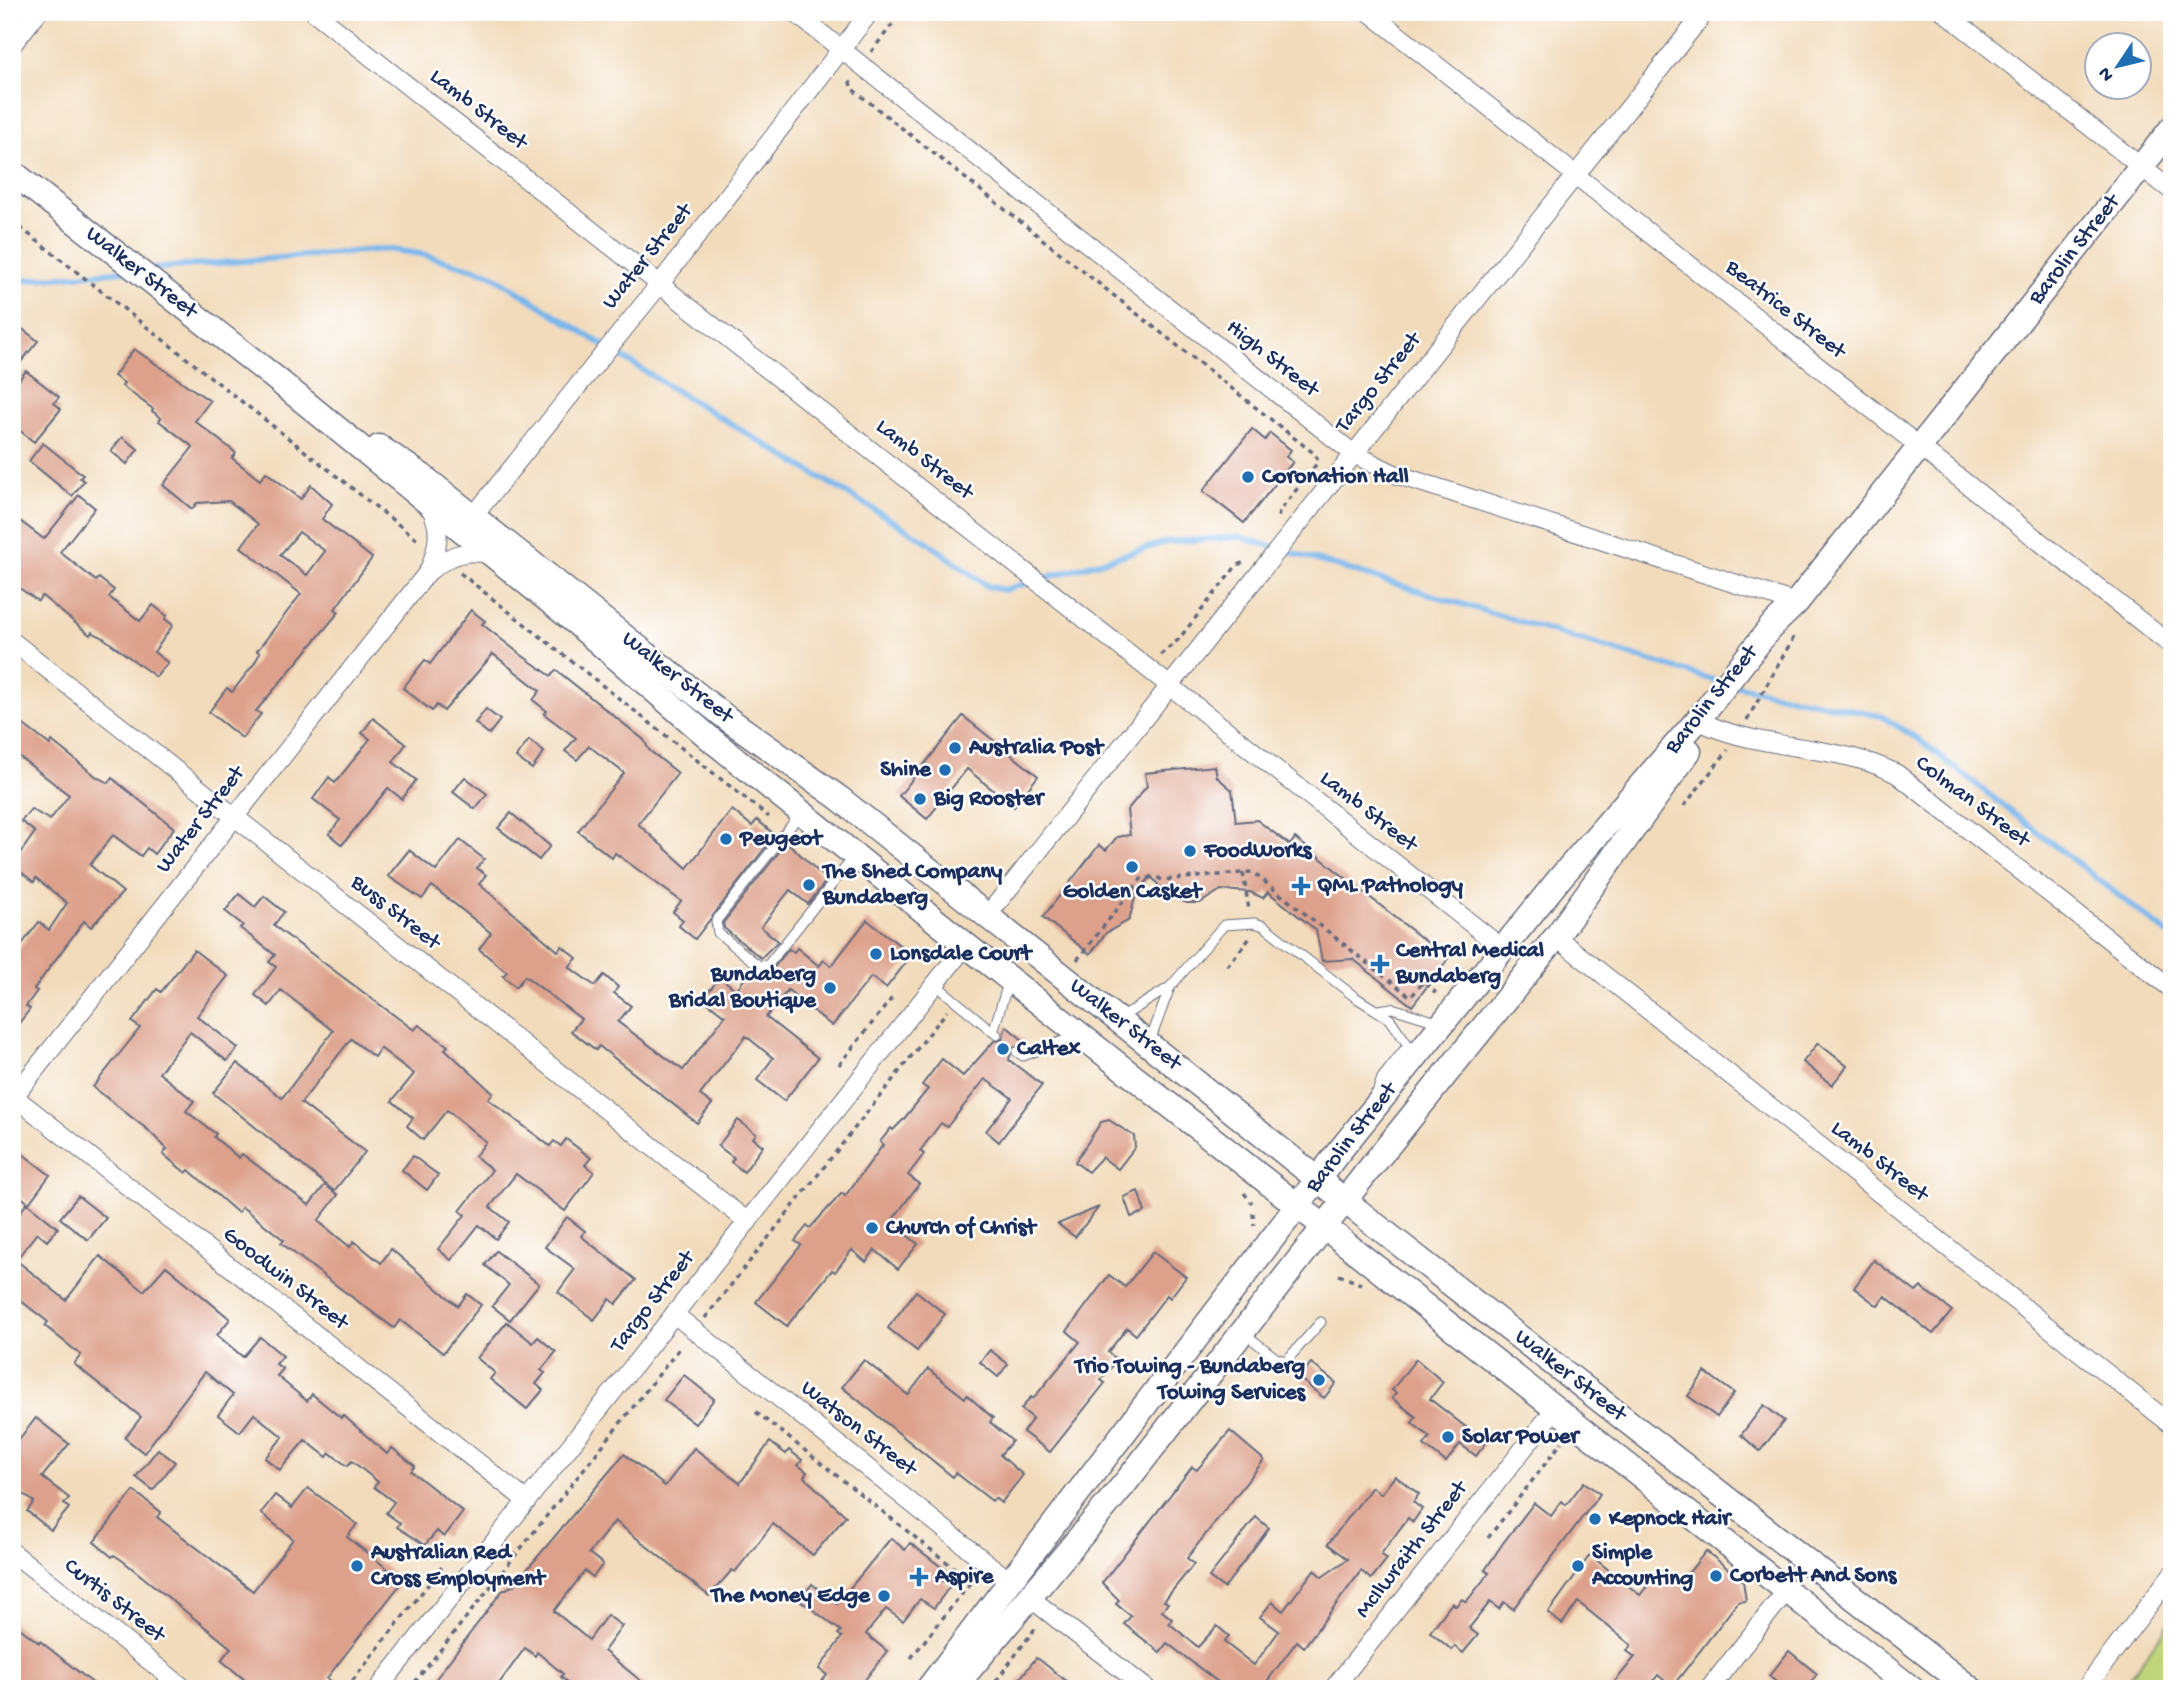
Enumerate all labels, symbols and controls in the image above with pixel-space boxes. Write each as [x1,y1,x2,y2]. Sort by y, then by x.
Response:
north arrow [2082,32,2152,102]
text: N [2094,62,2120,85]
street label: Lamb Street [424,64,533,157]
street label: Barolin Street [2023,188,2127,311]
street label: Water Street [597,197,700,315]
street label: Walker Street [80,221,204,326]
street label: Beatrice Street [1719,254,1852,366]
street label: High Street [1220,314,1325,405]
street label: Targo Street [1329,326,1429,440]
street label: Lamb Street [870,414,979,507]
place label: Coronation Hall [1262,464,1409,491]
marker: Coronation Hall [1240,469,1256,485]
street label: Walker Street [616,626,740,731]
street label: Barolin Street [1659,639,1765,761]
place label: Australia Post [968,735,1105,762]
marker: Australia Post [947,740,963,756]
street label: Colman Street [1909,750,2036,855]
place label: Shine [880,757,932,784]
street label: Water Street [151,760,252,879]
marker: Shine [937,762,953,778]
street label: Lamb Street [1314,766,1423,859]
place label: Big Rooster [933,786,1046,813]
marker: Big Rooster [912,791,928,807]
place label: Peugeot [738,826,824,853]
marker: Peugeot [718,831,734,847]
place label: FoodWorks [1203,838,1313,865]
marker: FoodWorks [1182,843,1198,859]
place label: The Shed Company Bundaberg [821,859,1003,912]
marker: Golden Casket [1124,859,1140,875]
street label: Buss Street [344,869,446,957]
place label: QML Pathology [1317,873,1464,900]
marker: QML Pathology [1291,876,1311,896]
marker: The Shed Company Bundaberg [801,877,817,893]
place label: Golden Casket [1063,879,1204,906]
place label: Central Medical Bundaberg [1395,938,1544,991]
place label: Lonsdale Court [890,941,1034,968]
marker: Lonsdale Court [868,946,884,962]
marker: Central Medical Bundaberg [1370,954,1390,974]
place label: Bundaberg Bridal Boutique [668,962,817,1015]
street label: Walker Street [1064,973,1188,1078]
marker: Bundaberg Bridal Boutique [822,980,838,996]
place label: Caltex [1017,1036,1082,1063]
marker: Caltex [995,1041,1011,1057]
street label: Barolin Street [1300,1076,1404,1199]
street label: Lamb Street [1825,1116,1934,1209]
place label: Church of Christ [886,1215,1038,1242]
marker: Church of Christ [864,1220,880,1236]
street label: Goodwin Street [217,1221,355,1338]
street label: Targo Street [604,1245,702,1360]
street label: Walker Street [1509,1324,1633,1429]
place label: Trio Towing - Bundaberg Towing Services [1073,1354,1307,1407]
marker: Trio Towing - Bundaberg Towing Services [1311,1372,1327,1388]
street label: Watson Street [795,1375,923,1484]
place label: Solar Power [1462,1424,1581,1451]
marker: Solar Power [1440,1429,1456,1445]
street label: McIlwraith Street [1350,1475,1475,1624]
place label: Kepnock Hair [1608,1506,1733,1533]
marker: Kepnock Hair [1587,1511,1603,1527]
place label: Australian Red Cross Employment [370,1540,547,1593]
place label: Simple Accounting [1591,1540,1693,1593]
street label: Curtis Street [58,1553,171,1650]
marker: Australian Red Cross Employment [349,1558,365,1574]
marker: Simple Accounting [1570,1558,1586,1574]
place label: Corbett And Sons [1730,1563,1898,1590]
place label: Aspire [934,1564,994,1591]
marker: Aspire [909,1567,929,1587]
marker: Corbett And Sons [1708,1568,1724,1584]
place label: The Money Edge [709,1583,871,1610]
marker: The Money Edge [876,1588,892,1604]

